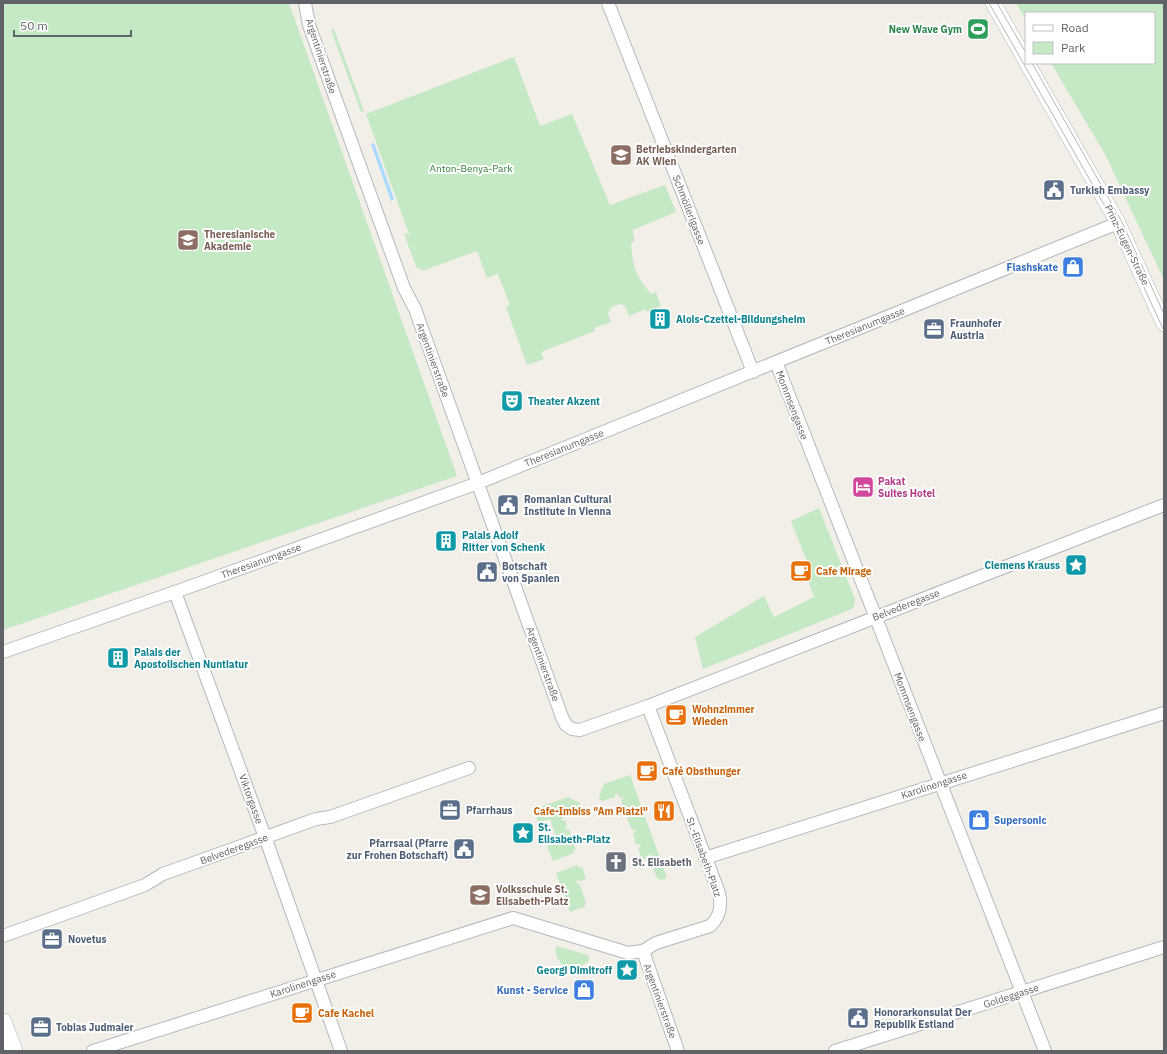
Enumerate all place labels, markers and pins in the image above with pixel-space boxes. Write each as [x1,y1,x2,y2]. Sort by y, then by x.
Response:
sports icon: New Wave Gym [965,16,991,42]
place label: New Wave Gym [889,23,962,36]
school or university icon: Betriebskindergarten AK Wien [608,142,634,168]
place label: Betriebskindergarten AK Wien [636,143,737,168]
public building icon: Turkish Embassy [1041,177,1067,203]
place label: Turkish Embassy [1070,184,1150,197]
school or university icon: Theresianische Akademie [175,227,201,253]
place label: Theresianische Akademie [204,228,276,253]
shop icon: Flashskate [1060,254,1086,280]
place label: Flashskate [1007,261,1058,274]
building icon: Alois-Czettel-Bildungsheim [647,306,673,332]
place label: Alois-Czettel-Bildungsheim [676,313,805,326]
office icon: Fraunhofer Austria [921,316,947,342]
place label: Fraunhofer Austria [950,317,1002,342]
theatre icon: Theater Akzent [499,388,525,414]
place label: Theater Akzent [528,395,600,408]
hotel icon: Pakat Suites Hotel [850,474,876,500]
place label: Pakat Suites Hotel [878,475,935,500]
public building icon: Romanian Cultural Institute in Vienna [495,492,521,518]
place label: Romanian Cultural Institute in Vienna [524,493,612,518]
building icon: Palais Adolf Ritter von Schenk [433,528,459,554]
place label: Palais Adolf Ritter von Schenk [462,529,545,554]
place icon: Clemens Krauss [1063,552,1089,578]
cafe icon: Cafe Mirage [788,558,814,584]
public building icon: Botschaft von Spanien [474,559,500,585]
place label: Clemens Krauss [985,559,1060,572]
place label: Botschaft von Spanien [502,560,560,585]
place label: Cafe Mirage [816,565,872,578]
building icon: Palais der Apostolischen Nuntiatur [105,645,131,671]
place label: Palais der Apostolischen Nuntiatur [134,646,248,671]
cafe icon: Wohnzimmer Wieden [663,702,689,728]
place label: Wohnzimmer Wieden [692,703,755,728]
cafe icon: Café Obsthunger [634,758,660,784]
place label: Café Obsthunger [662,765,741,778]
office icon: Pfarrhaus [437,797,463,823]
restaurant icon: Cafe-Imbiss "Am Platzl" [651,798,677,824]
place label: Pfarrhaus [466,804,513,817]
place label: Cafe-Imbiss "Am Platzl" [533,805,648,818]
shop icon: Supersonic [966,807,992,833]
place label: Supersonic [994,814,1047,827]
place icon: St. Elisabeth-Platz [510,820,536,846]
place label: St. Elisabeth-Platz [538,821,610,846]
public building icon: Pfarrsaal (Pfarre zur Frohen Botschaft) [451,836,477,862]
place label: Pfarrsaal (Pfarre zur Frohen Botschaft) [347,837,449,862]
church icon: St. Elisabeth [603,849,629,875]
place label: St. Elisabeth [632,856,692,869]
school or university icon: Volksschule St. Elisabeth-Platz [467,882,493,908]
place label: Volksschule St. Elisabeth-Platz [496,883,568,908]
office icon: Novetus [39,926,65,952]
place label: Novetus [68,933,107,946]
place icon: Georgi Dimitroff [614,957,640,983]
place label: Georgi Dimitroff [537,964,612,977]
shop icon: Kunst - Service [571,977,597,1003]
place label: Kunst - Service [497,984,568,997]
cafe icon: Cafe Kachel [289,1000,315,1026]
public building icon: Honorarkonsulat Der Republik Estland [845,1005,871,1031]
place label: Honorarkonsulat Der Republik Estland [874,1006,972,1031]
place label: Cafe Kachel [318,1007,374,1020]
office icon: Tobias Judmaier [28,1014,54,1040]
place label: Tobias Judmaier [56,1021,134,1034]

